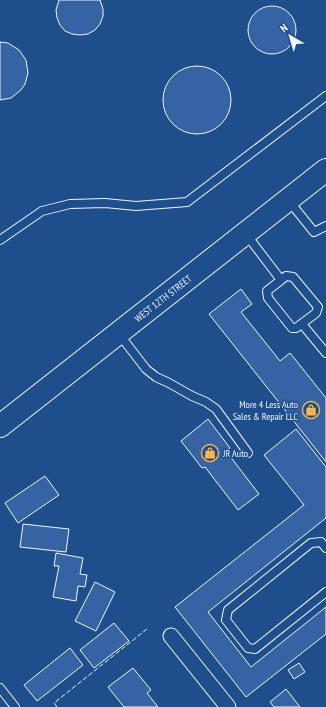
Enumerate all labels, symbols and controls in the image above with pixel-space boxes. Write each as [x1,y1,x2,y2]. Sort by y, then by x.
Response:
north arrow [270,16,310,56]
text: N [277,21,291,35]
street label: WEST 12TH STREET [132,271,194,325]
place label: More 4 Less Auto Sales & Repair LLC [233,398,298,423]
shop icon: More 4 Less Auto Sales & Repair LLC [301,400,321,420]
shop icon: JR Auto [200,443,220,463]
place label: JR Auto [222,447,248,460]

